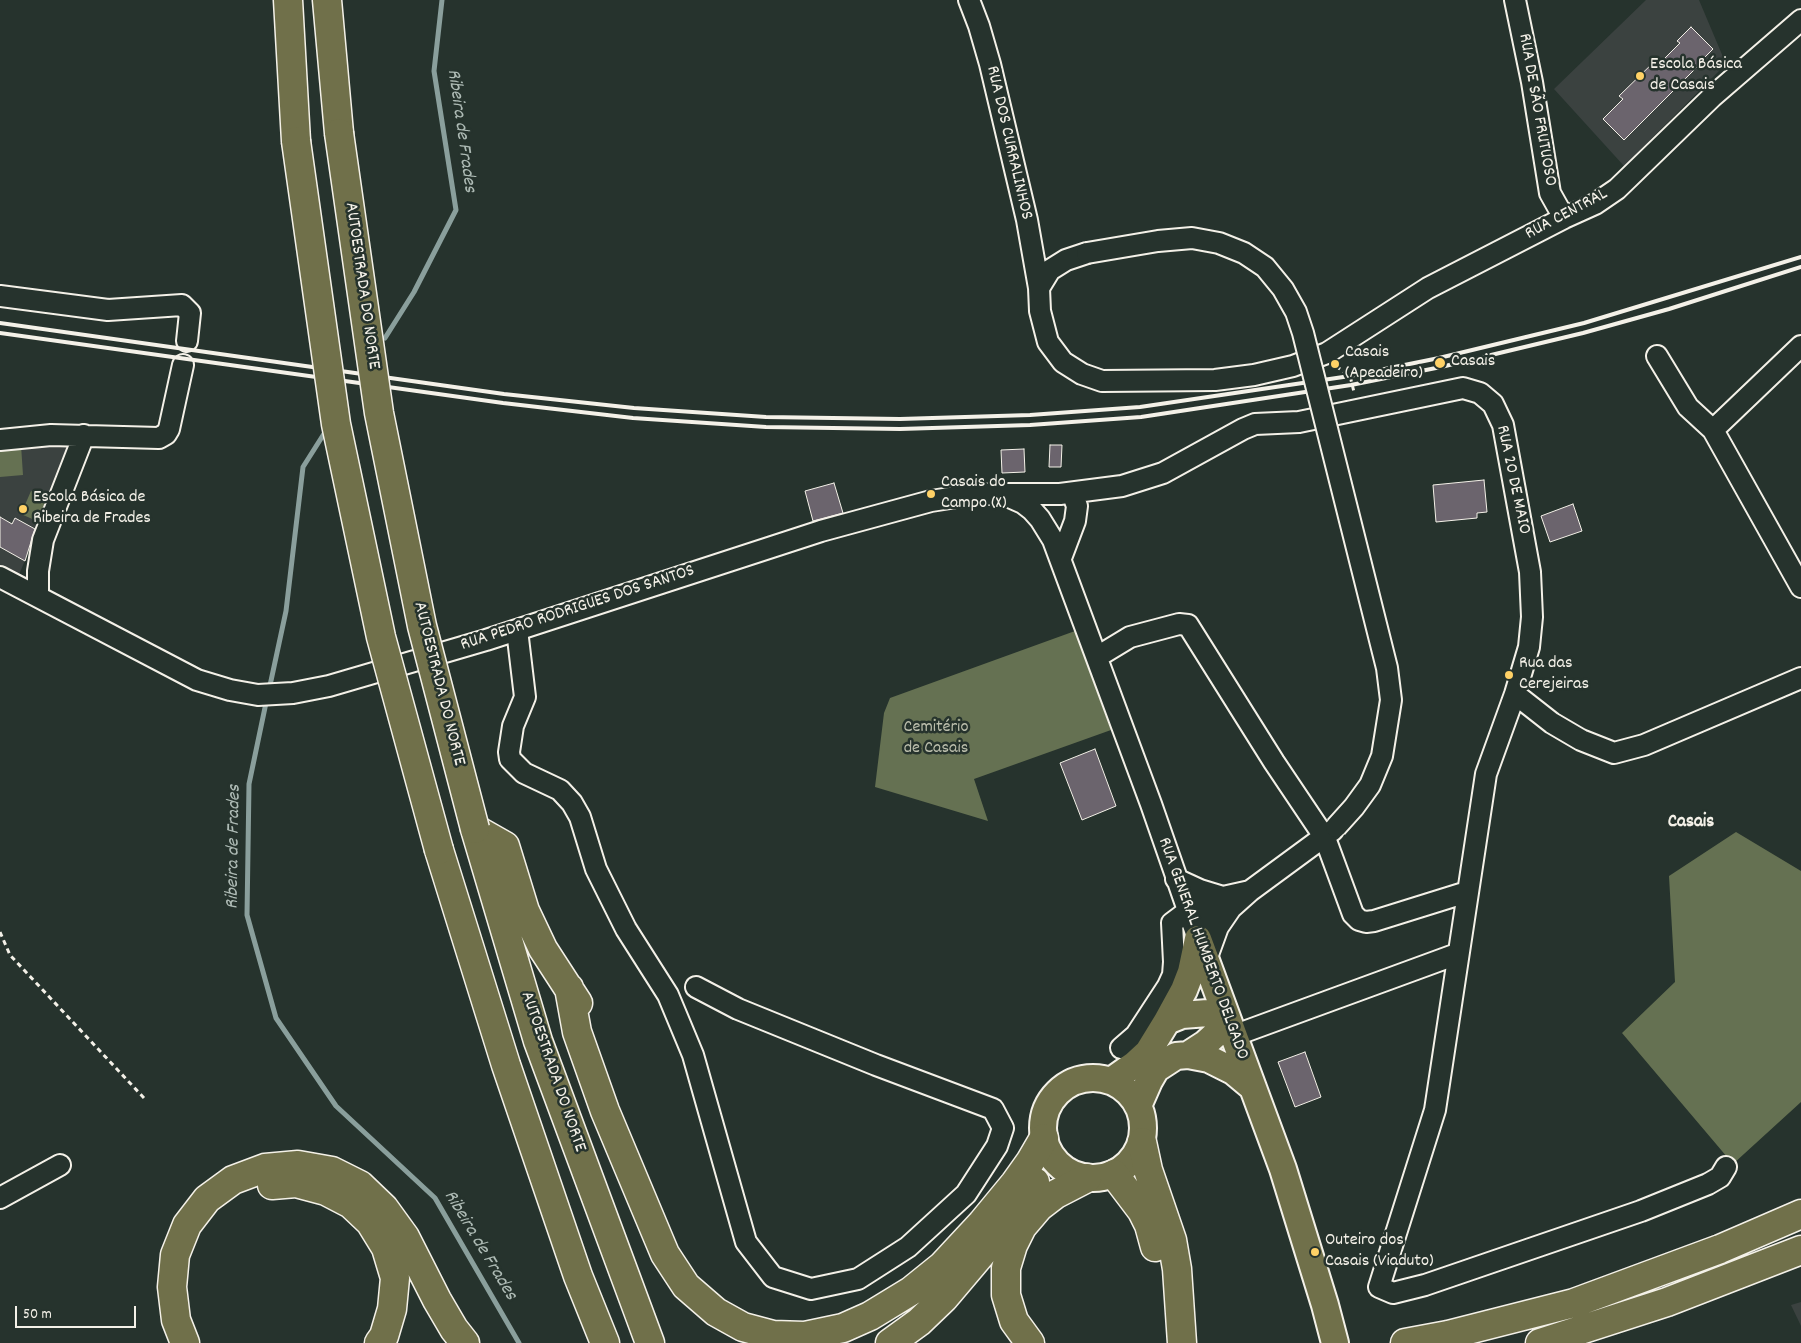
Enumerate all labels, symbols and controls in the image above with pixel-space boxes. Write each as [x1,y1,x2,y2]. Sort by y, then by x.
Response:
street label: RUA DE SÃO FRUTUOSO [1512,32,1560,188]
place label: Escola Básica de Casais [1650,55,1742,98]
street label: RUA DOS CURRALINHOS [980,64,1036,222]
water label: Ribeira de Frades [440,68,480,194]
marker: Escola Básica de Casais [1634,70,1646,82]
street label: RUA CENTRAL [1522,184,1612,246]
street label: AUTOESTRADA DO NORTE [339,201,383,371]
place label: Casais (Apeadeiro) [1345,343,1423,386]
place label: Casais [1451,352,1495,374]
marker: Casais [1433,356,1447,370]
marker: Casais (Apeadeiro) [1329,358,1341,370]
street label: RUA 20 DE MAIO [1490,423,1534,537]
place label: Casais do Campo (X) [941,473,1006,516]
place label: Escola Básica de Ribeira de Frades [33,488,151,530]
marker: Casais do Campo (X) [925,488,937,500]
marker: Escola Básica de Ribeira de Frades [17,503,29,515]
street label: RUA PEDRO RODRIGUES DOS SANTOS [458,561,698,657]
street label: AUTOESTRADA DO NORTE [407,600,469,768]
place label: Rua das Cerejeiras [1519,654,1589,696]
marker: Rua das Cerejeiras [1503,669,1515,681]
park label: Cemitério de Casais [904,718,968,761]
water label: Ribeira de Frades [223,785,247,909]
district label: Casais [1668,812,1714,834]
street label: RUA GENERAL HUMBERTO DELGADO [1152,835,1252,1063]
street label: AUTOESTRADA DO NORTE [514,989,590,1155]
water label: Ribeira de Frades [437,1187,521,1305]
place label: Outeiro dos Casais (Viaduto) [1325,1231,1434,1274]
marker: Outeiro dos Casais (Viaduto) [1309,1246,1321,1258]
scale bar [18,1296,139,1328]
text: 50 m [23,1304,52,1326]

